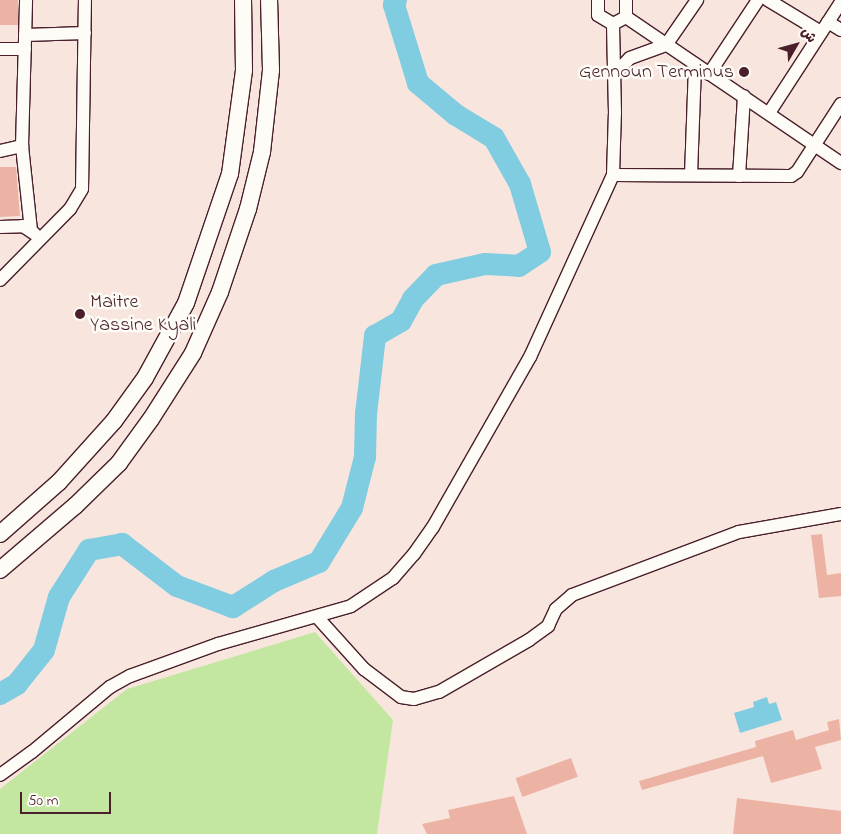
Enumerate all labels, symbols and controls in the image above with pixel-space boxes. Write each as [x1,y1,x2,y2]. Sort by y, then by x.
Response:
north arrow [771,20,821,70]
text: ش [795,23,821,48]
place label: Gennoun Terminus [579,60,734,84]
marker: Gennoun Terminus [738,66,750,78]
place label: Maitre Yassine Kyali [90,290,196,337]
marker: Maitre Yassine Kyali [74,308,86,320]
scale bar [22,782,114,814]
text: 50 m [28,790,58,812]

